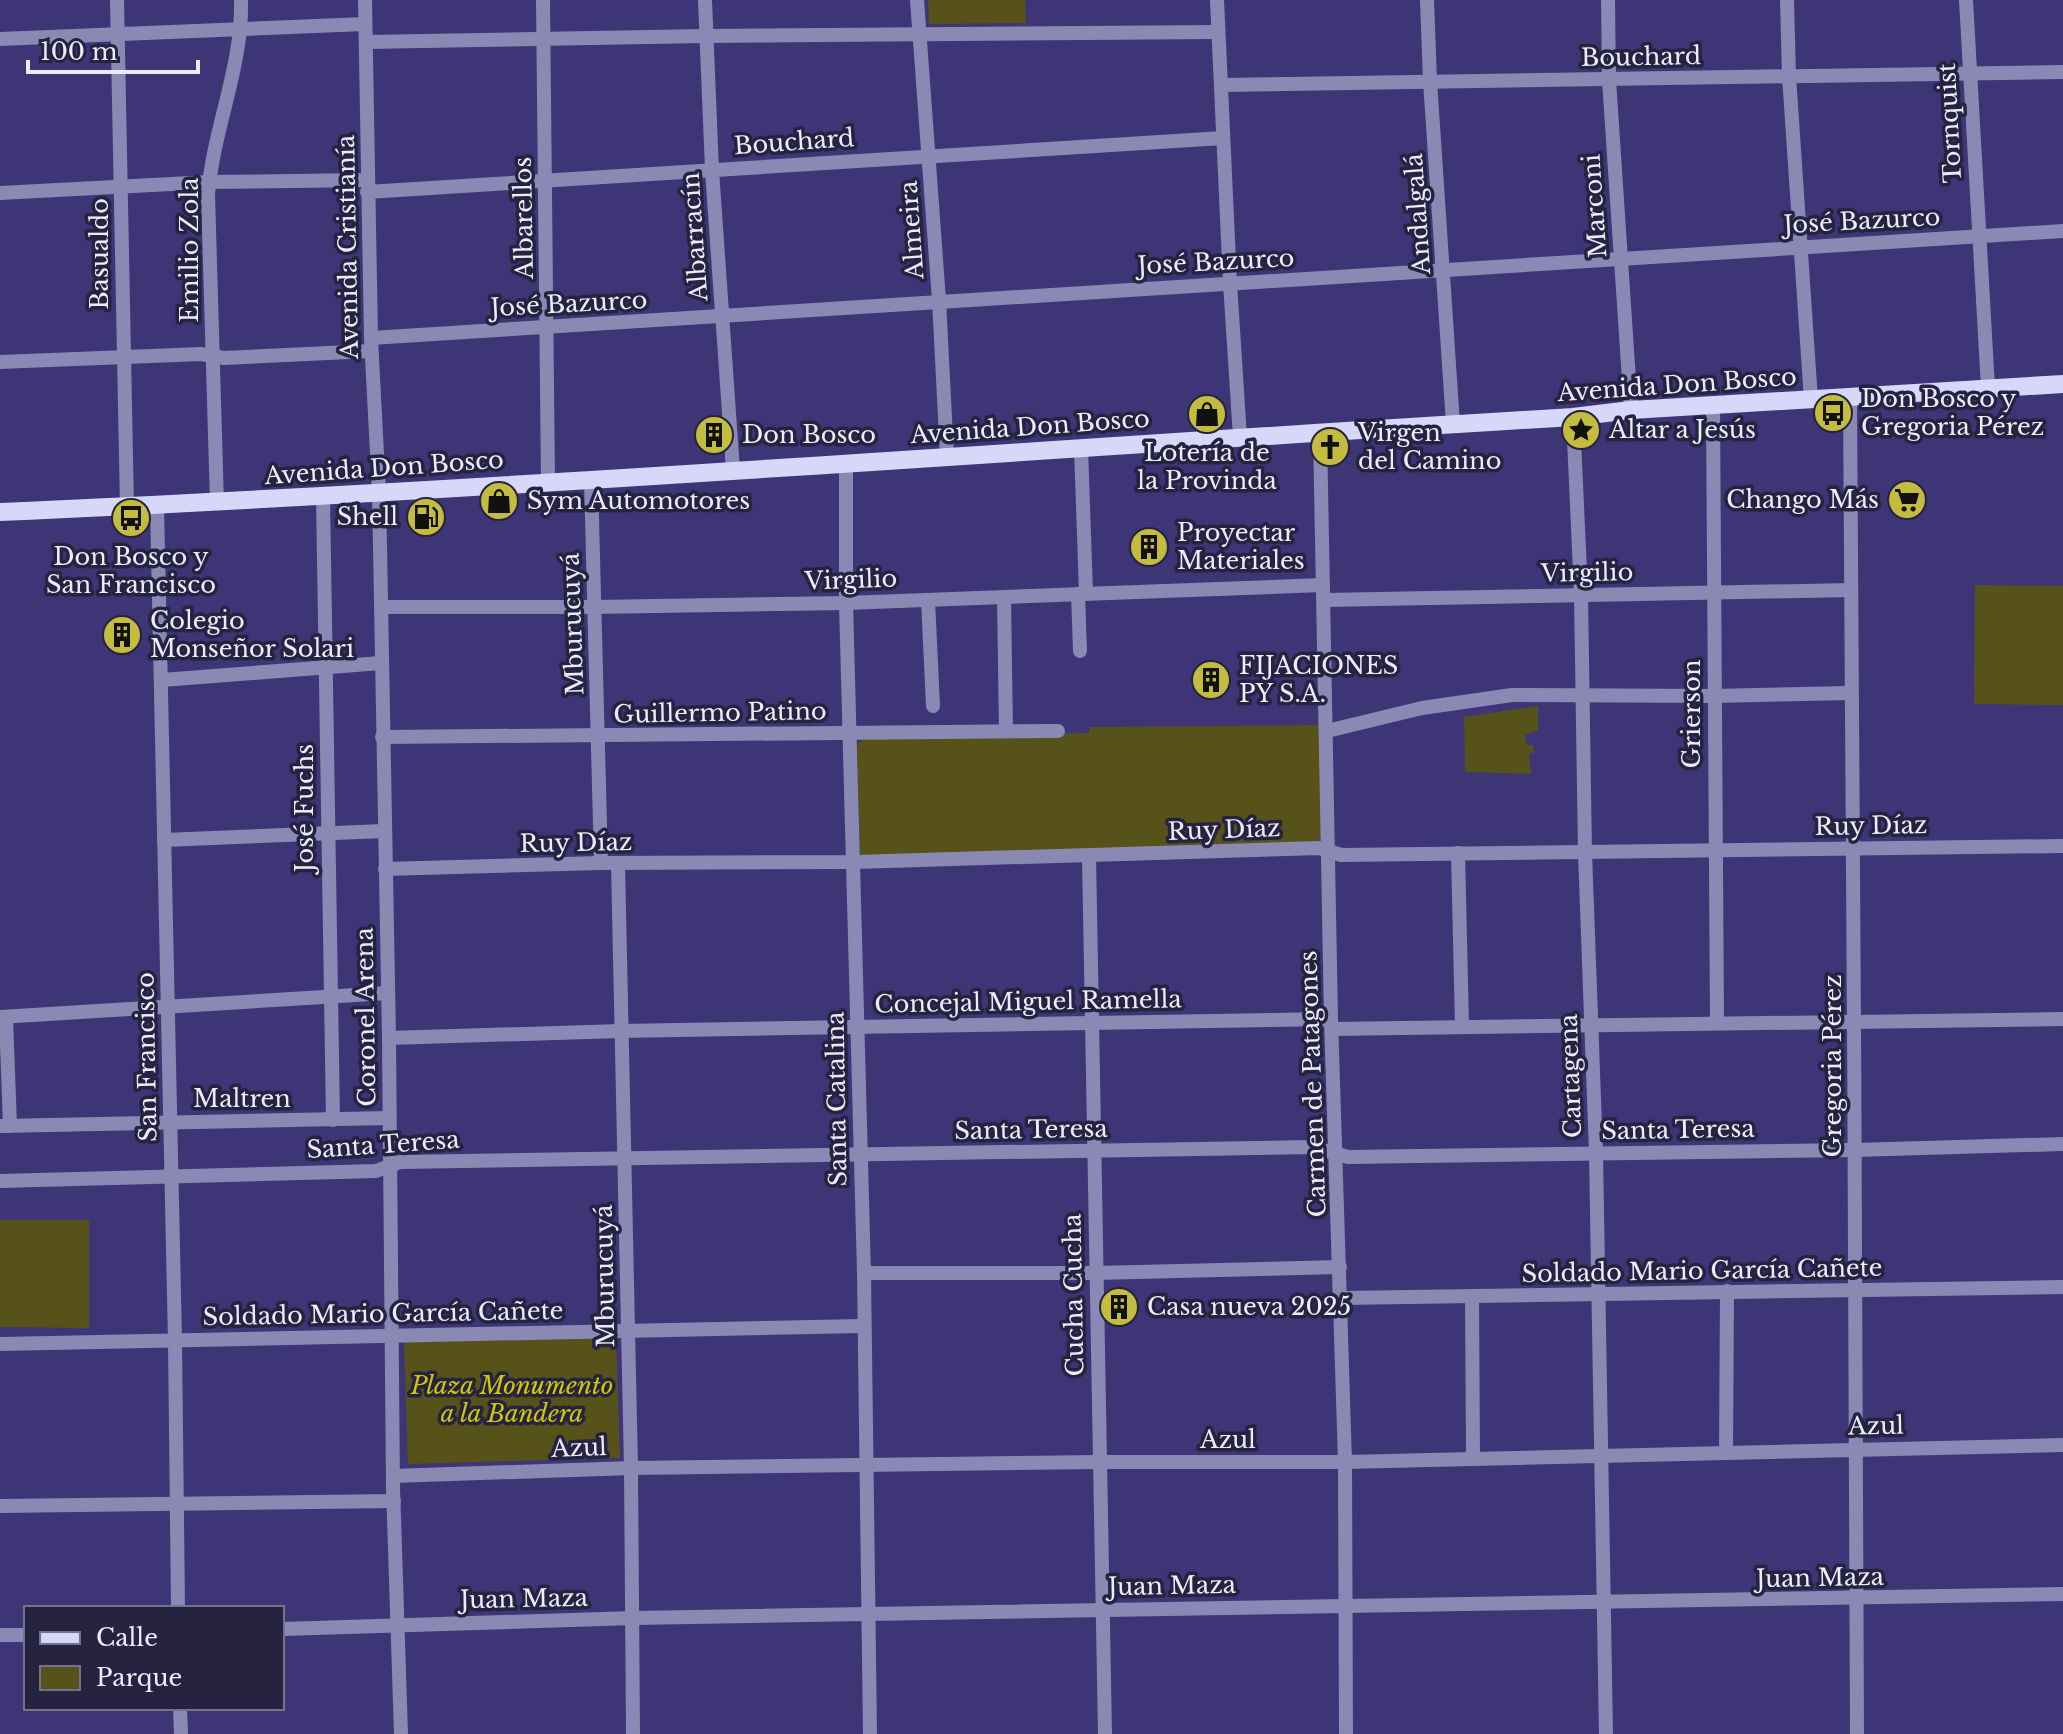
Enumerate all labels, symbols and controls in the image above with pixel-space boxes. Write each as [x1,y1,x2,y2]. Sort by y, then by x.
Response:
scale bar [28,24,198,74]
text: 100 m [40,37,118,66]
street label: Bouchard [1581,41,1701,72]
street label: Tornquist [1932,62,1967,184]
street label: Bouchard [733,123,855,160]
street label: Avenida Cristianía [331,134,364,360]
street label: Andalgalá [1399,152,1436,276]
street label: Marconi [1576,153,1613,259]
street label: Albarellos [508,157,539,280]
street label: Albarracín [676,172,714,303]
street label: Emilio Zola [175,177,204,323]
street label: Almeira [894,179,929,281]
street label: Basualdo [85,198,114,310]
street label: José Bazurco [1780,202,1941,239]
street label: José Bazurco [1134,243,1295,280]
street label: José Bazurco [487,285,648,322]
street label: Avenida Don Bosco [1555,362,1798,407]
place label: Don Bosco y Gregoria Pérez [1861,384,2044,441]
bus stop icon: Don Bosco y Gregoria Pérez [1812,392,1854,434]
shop icon: Lotería de la Provinda [1186,393,1228,435]
street label: Avenida Don Bosco [908,404,1151,449]
place icon: Altar a Jesús [1560,409,1602,451]
building icon: Don Bosco [693,414,735,456]
place label: Altar a Jesús [1608,415,1756,444]
place label: Virgen del Camino [1357,418,1501,475]
place label: Don Bosco [742,420,876,449]
church icon: Virgen del Camino [1309,426,1351,468]
place label: Lotería de la Provinda [1137,438,1277,495]
street label: Avenida Don Bosco [262,445,505,490]
supermarket icon: Chango Más [1886,479,1928,521]
shop icon: Sym Automotores [478,480,520,522]
place label: Chango Más [1726,485,1879,514]
place label: Sym Automotores [527,486,750,515]
fuel station icon: Shell [405,496,447,538]
bus stop icon: Don Bosco y San Francisco [110,497,152,539]
place label: Shell [337,502,398,531]
place label: Proyectar Materiales [1177,518,1305,575]
building icon: Proyectar Materiales [1128,526,1170,568]
place label: Don Bosco y San Francisco [46,542,216,599]
street label: Mburucuyá [555,551,589,696]
street label: Virgilio [1540,557,1633,588]
street label: Virgilio [803,563,898,596]
place label: Colegio Monseñor Solari [150,606,354,663]
building icon: Colegio Monseñor Solari [101,614,143,656]
place label: FIJACIONES PY S.A. [1239,651,1398,708]
building icon: FIJACIONES PY S.A. [1190,659,1232,701]
street label: Grierson [1677,660,1706,768]
street label: Guillermo Patino [613,696,827,729]
street label: José Fuchs [290,744,319,875]
street label: Ruy Díaz [1814,810,1928,841]
street label: Ruy Díaz [1167,813,1281,846]
street label: Ruy Díaz [519,827,633,858]
street label: Coronel Arena [349,927,382,1107]
street label: Carmen de Patagones [1293,950,1332,1218]
street label: San Francisco [131,972,162,1142]
street label: Gregoria Pérez [1818,974,1847,1158]
street label: Concejal Miguel Ramella [874,984,1183,1019]
street label: Santa Catalina [820,1011,853,1187]
street label: Cartagena [1554,1013,1587,1139]
street label: Maltren [193,1084,291,1113]
street label: Santa Teresa [954,1114,1109,1145]
street label: Santa Teresa [1601,1114,1756,1145]
street label: Santa Teresa [306,1125,461,1164]
street label: Mburucuyá [589,1204,620,1348]
street label: Cucha Cucha [1058,1213,1089,1377]
street label: Soldado Mario García Cañete [1521,1253,1883,1288]
building icon: Casa nueva 2025 [1098,1286,1140,1328]
place label: Casa nueva 2025 [1147,1292,1351,1321]
street label: Soldado Mario García Cañete [202,1296,564,1331]
park label: Plaza Monumento a la Bandera [410,1371,613,1428]
street label: Azul [1847,1411,1904,1441]
street label: Azul [1199,1425,1256,1454]
street label: Azul [550,1432,608,1463]
street label: Juan Maza [1753,1562,1885,1593]
street label: Juan Maza [1105,1570,1237,1601]
street label: Juan Maza [457,1583,589,1614]
legend [24,1606,284,1710]
text: Calle [96,1623,158,1652]
text: Parque [96,1663,182,1692]

